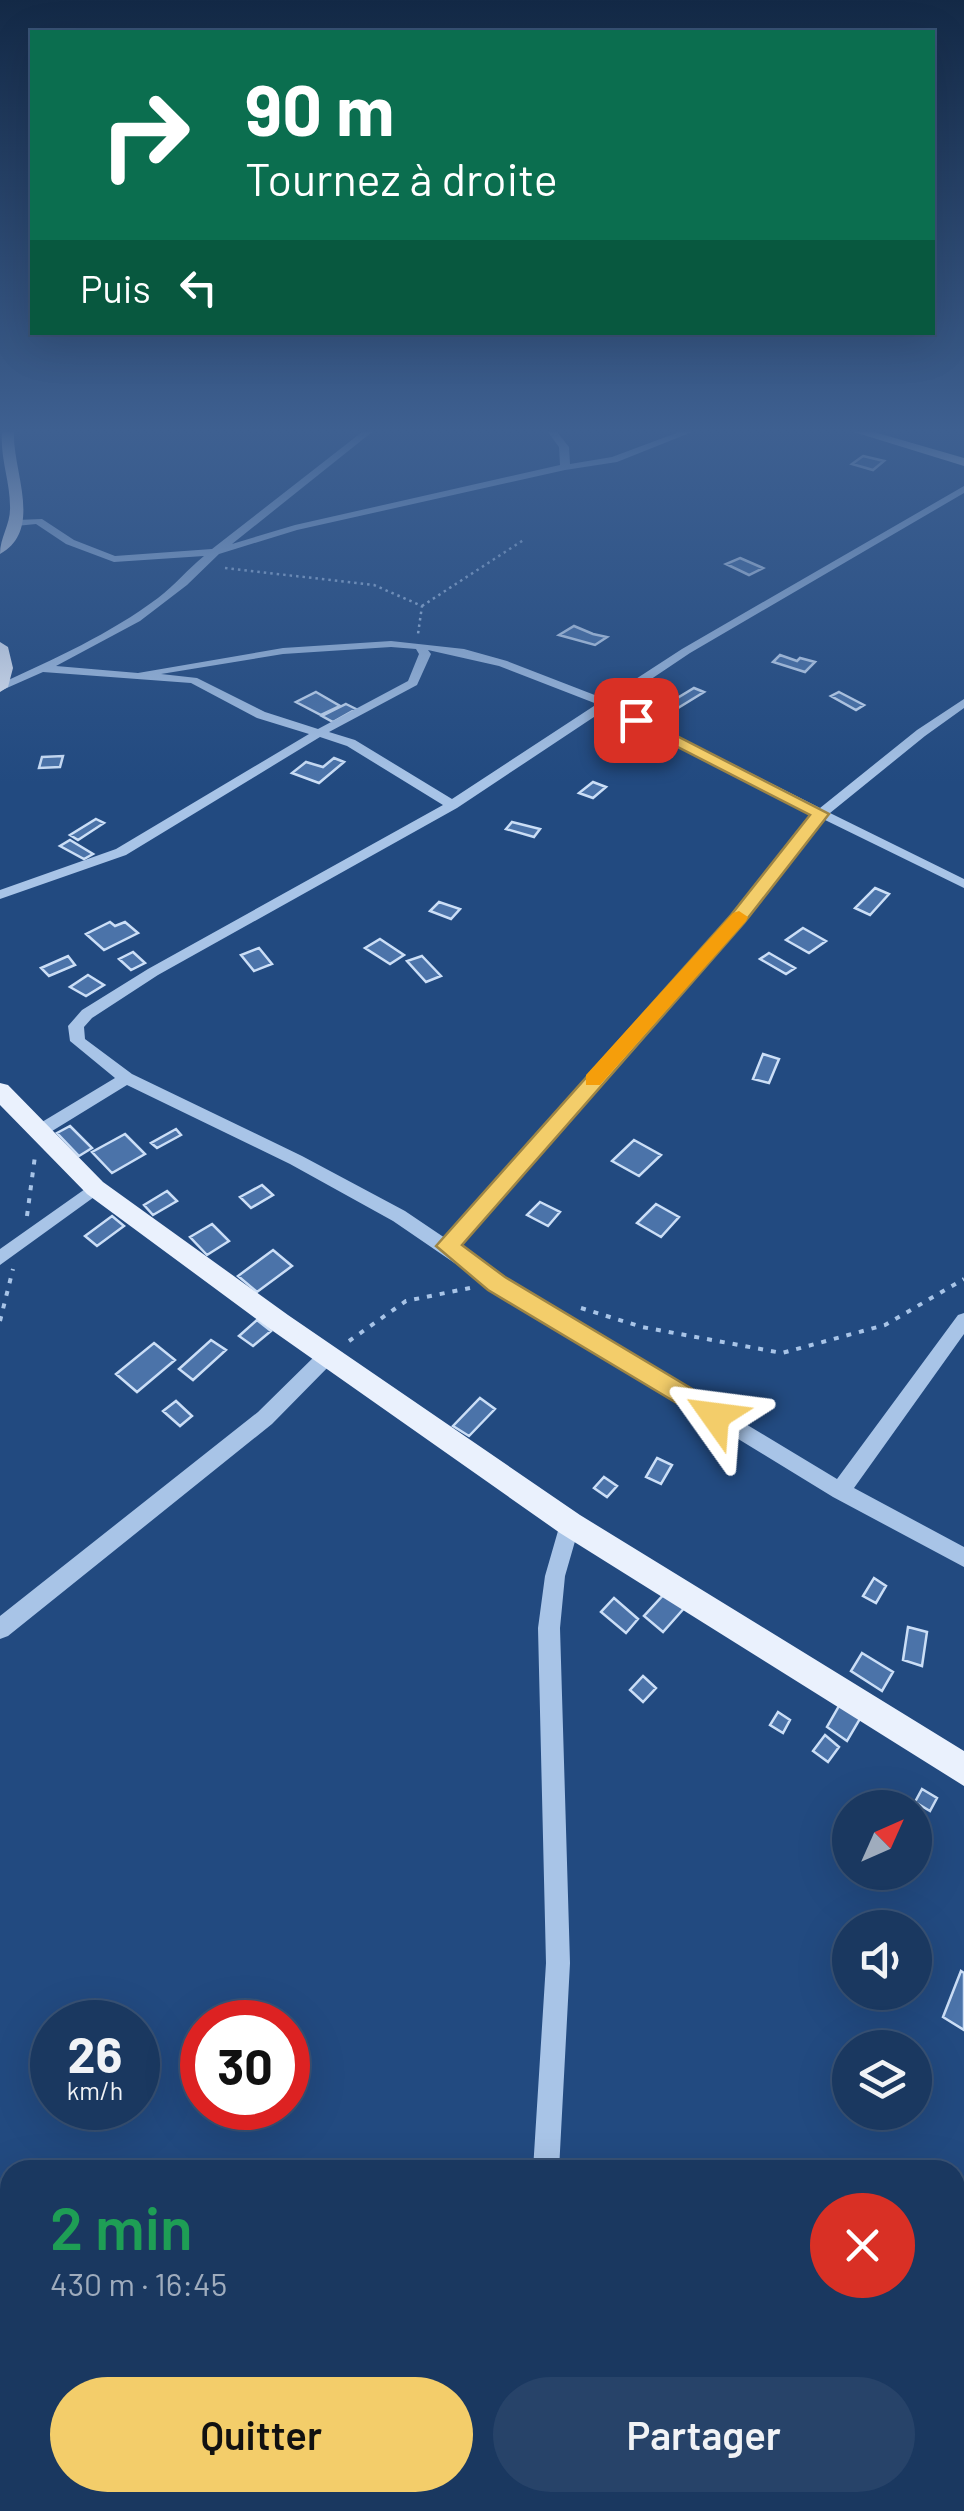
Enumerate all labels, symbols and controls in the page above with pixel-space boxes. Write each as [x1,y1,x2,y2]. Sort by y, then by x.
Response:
text: 90 m [245,66,395,150]
icon: right [80,70,210,200]
text: Tournez à droite [245,151,558,205]
icon: left [171,260,226,315]
text: Puis [80,265,151,311]
pin [594,678,679,763]
icon: arrive [609,693,664,748]
position arrow [663,1364,767,1468]
north arrow [832,1790,932,1890]
map controls [832,1790,932,2130]
button: sound [832,1910,932,2010]
speed limit sign: 30 [180,2000,310,2130]
text: 26 [68,2023,122,2083]
button: layers [832,2030,932,2130]
text: km/h [67,2075,123,2105]
text: 2 min [50,2190,193,2262]
button: close [810,2193,915,2298]
text: 430 m · 16:45 [50,2264,227,2302]
button: Quitter [50,2377,473,2492]
button: Partager [493,2377,915,2492]

